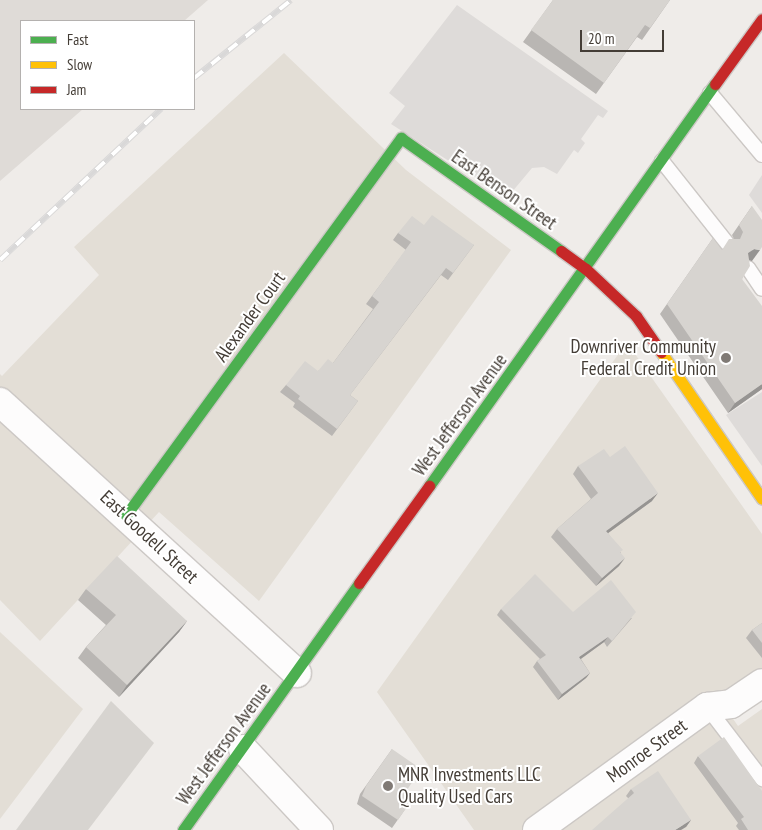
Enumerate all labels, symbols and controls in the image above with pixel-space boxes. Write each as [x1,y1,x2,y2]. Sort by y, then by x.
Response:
legend [20,20,195,110]
scale bar [582,20,666,52]
text: 20 m [588,29,614,48]
text: Fast [67,30,88,49]
text: Slow [67,55,92,74]
text: Jam [67,80,86,99]
street label: East Benson Street [447,145,561,235]
street label: Alexander Court [210,268,290,366]
place label: Downriver Community Federal Credit Union [571,336,716,380]
street label: West Jefferson Avenue [408,349,512,481]
marker: Downriver Community Federal Credit Union [720,352,732,364]
street label: East Goodell Street [95,486,203,588]
street label: West Jefferson Avenue [172,678,276,810]
street label: Monroe Street [603,714,691,788]
place label: MNR Investments LLC Quality Used Cars [398,764,541,808]
marker: MNR Investments LLC Quality Used Cars [382,780,394,792]

